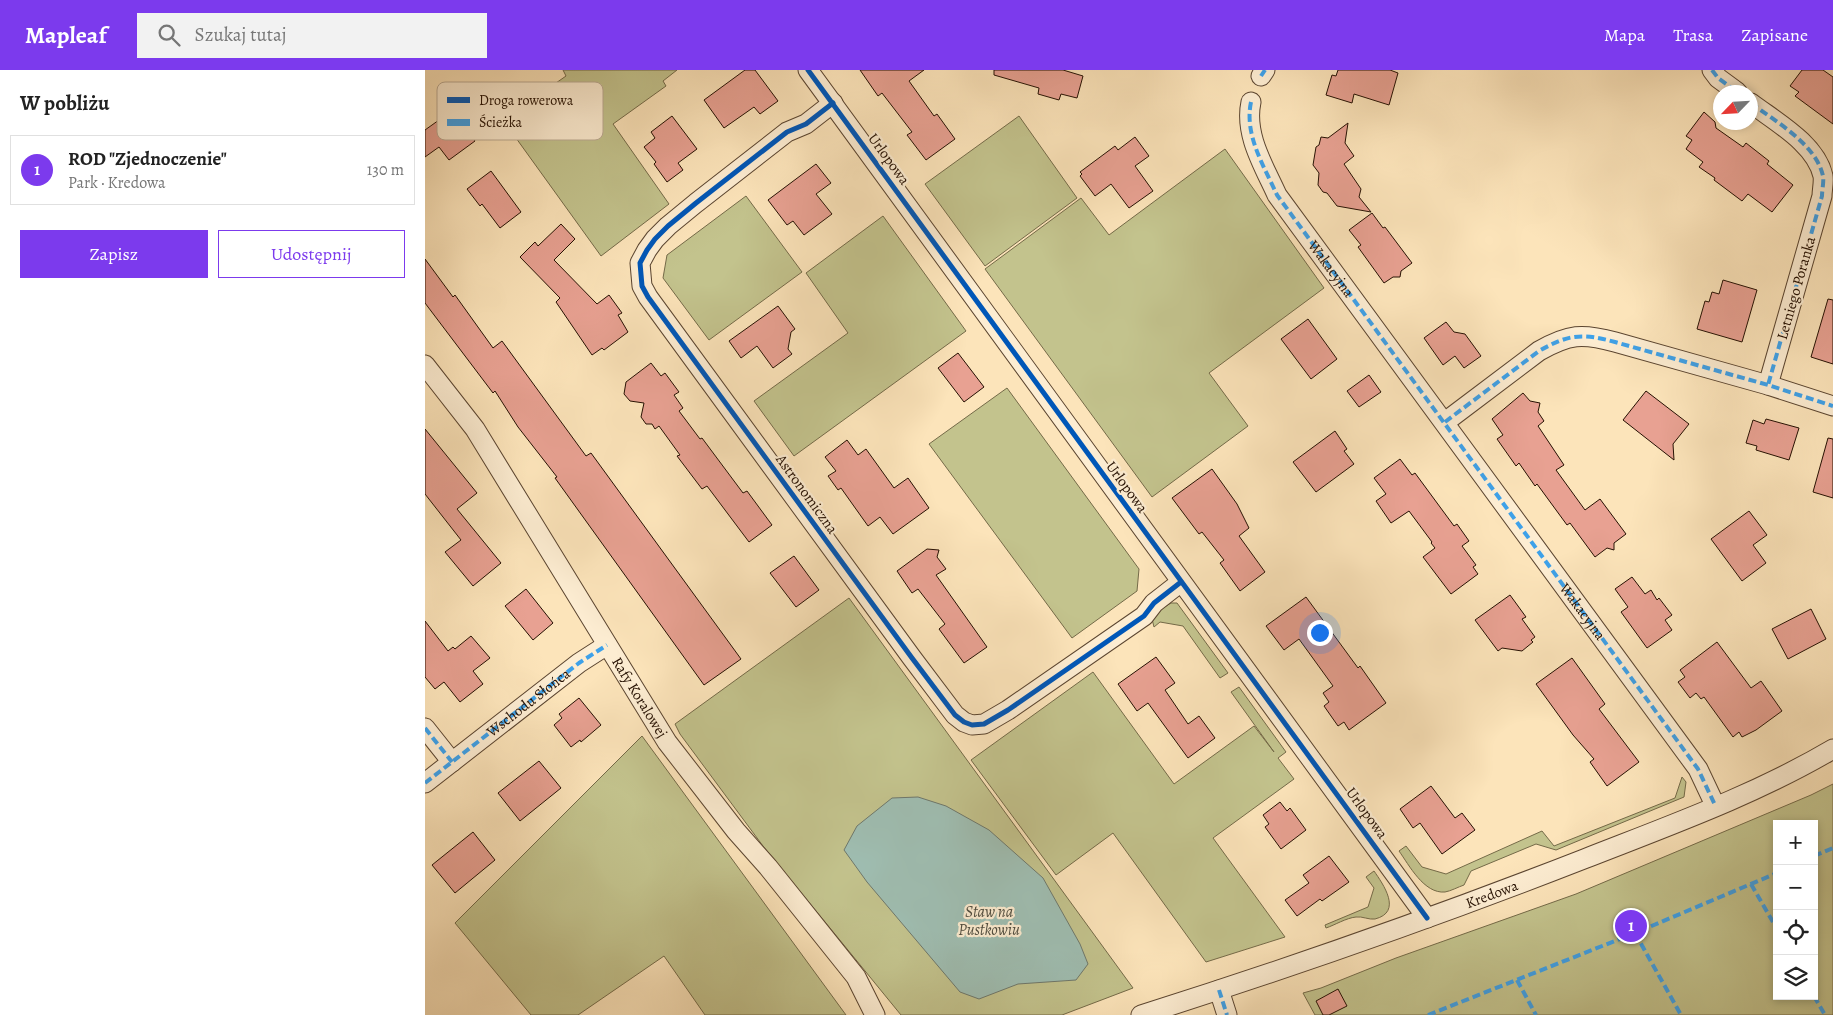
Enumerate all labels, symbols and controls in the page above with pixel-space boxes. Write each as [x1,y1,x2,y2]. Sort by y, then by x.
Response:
search box [137,13,487,58]
text: Mapleaf [25,19,107,51]
icon: search [155,21,183,49]
text: Szukaj tutaj [195,22,287,48]
text: Mapa [1604,23,1645,47]
text: Trasa [1673,23,1713,47]
text: Zapisane [1741,23,1808,47]
legend [437,82,603,140]
north arrow [1713,85,1758,130]
text: W pobliżu [20,89,109,117]
text: Droga rowerowa [479,91,574,110]
text: Ścieżka [479,113,522,132]
street label: Urlopowa [863,129,915,189]
text: ROD "Zjednoczenie" [68,146,227,172]
text: 1 [34,159,40,181]
text: 130 m [367,159,404,181]
text: Park · Kredowa [68,172,166,194]
button: Zapisz [20,230,208,278]
button: Udostępnij [218,230,405,278]
street label: Letniego Poranka [1772,234,1820,342]
street label: Wakacyjna [1303,236,1359,301]
street label: Astronomiczna [771,449,843,538]
street label: Urlopowa [1101,457,1153,517]
street label: Wakacyjna [1554,578,1610,644]
your location [1307,620,1333,646]
street label: Rafy Koralowej [607,653,672,741]
street label: Wschodu Słońca [482,664,574,742]
street label: Urlopowa [1341,783,1393,843]
map controls [1773,820,1818,1000]
button: + [1773,820,1818,865]
button: − [1773,865,1818,910]
street label: Kredowa [1463,875,1521,913]
water label: Staw na Pustkowiu [958,901,1020,941]
pin: 1 [1615,907,1647,945]
button: locate [1773,910,1818,955]
button: layers [1773,955,1818,1000]

